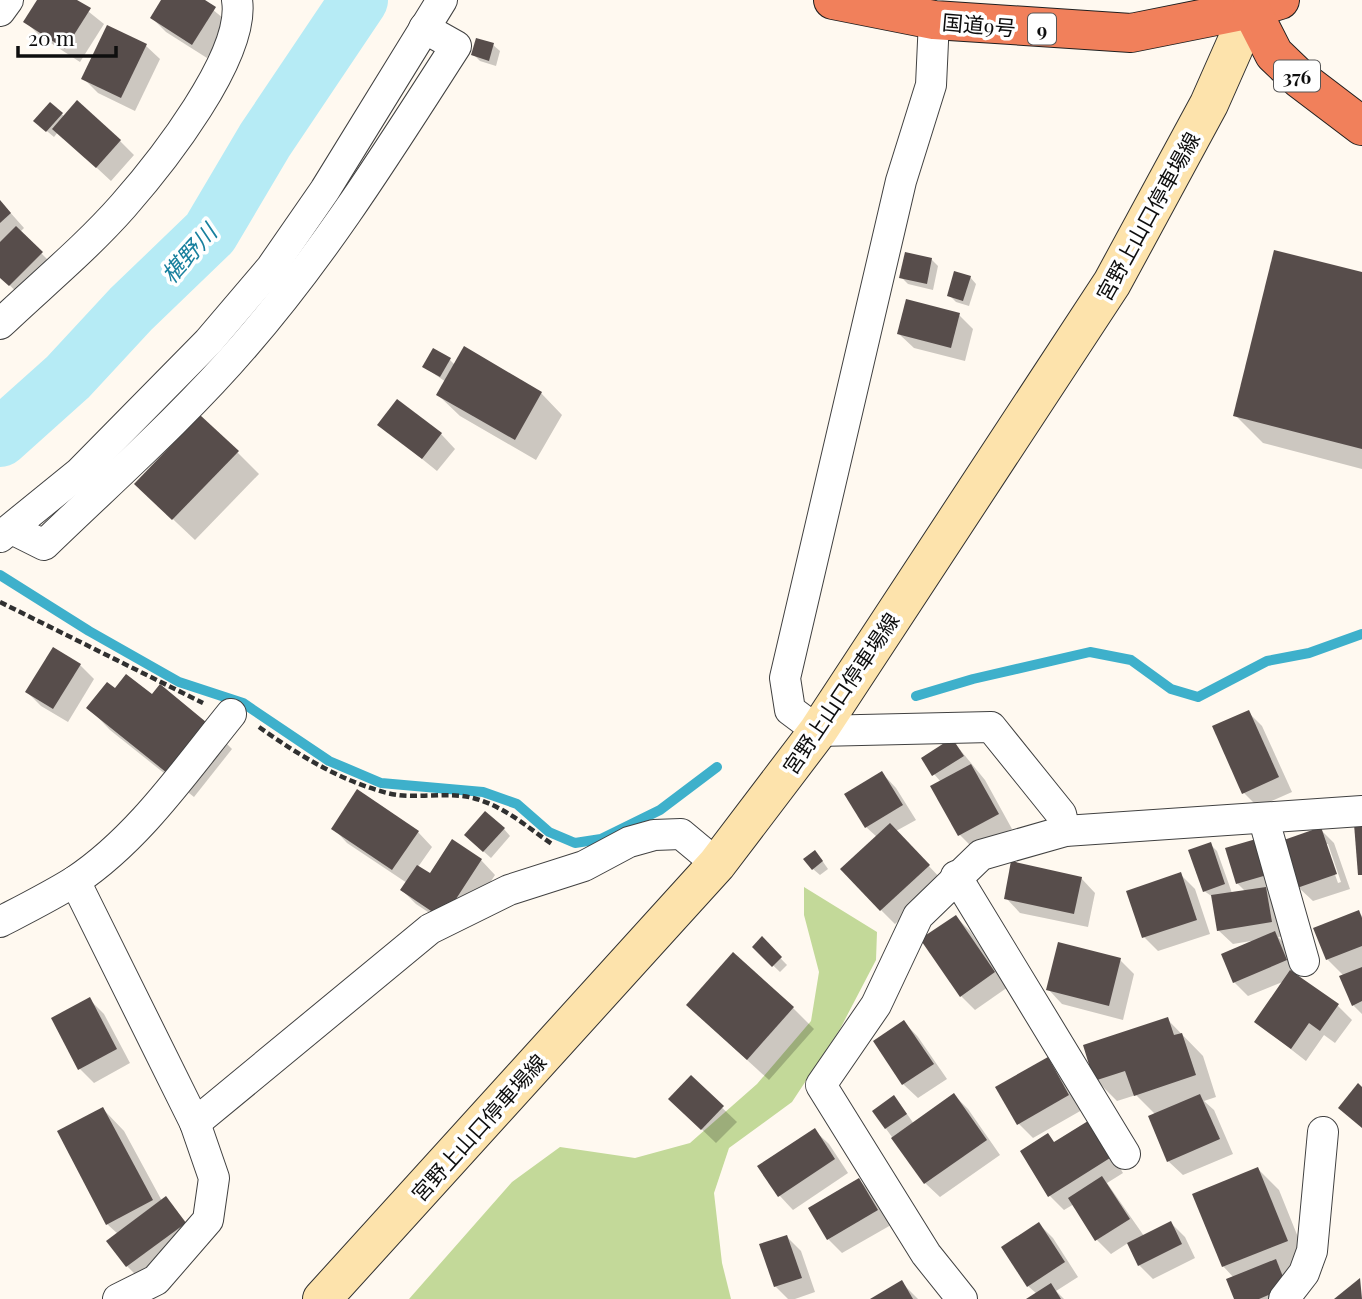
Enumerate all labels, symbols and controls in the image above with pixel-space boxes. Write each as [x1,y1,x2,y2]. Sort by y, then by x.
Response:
street label: 国道9号 [941,7,1017,41]
scale bar [18,14,116,58]
road number: 9 [1028,14,1056,44]
text: 20 m [28,23,75,51]
road number: 376 [1274,60,1320,92]
street label: 宮野上山口停車場線 [1089,127,1205,305]
water label: 椹野川 [153,215,225,289]
street label: 宮野上山口停車場線 [776,607,904,779]
street label: 宮野上山口停車場線 [404,1047,552,1207]

